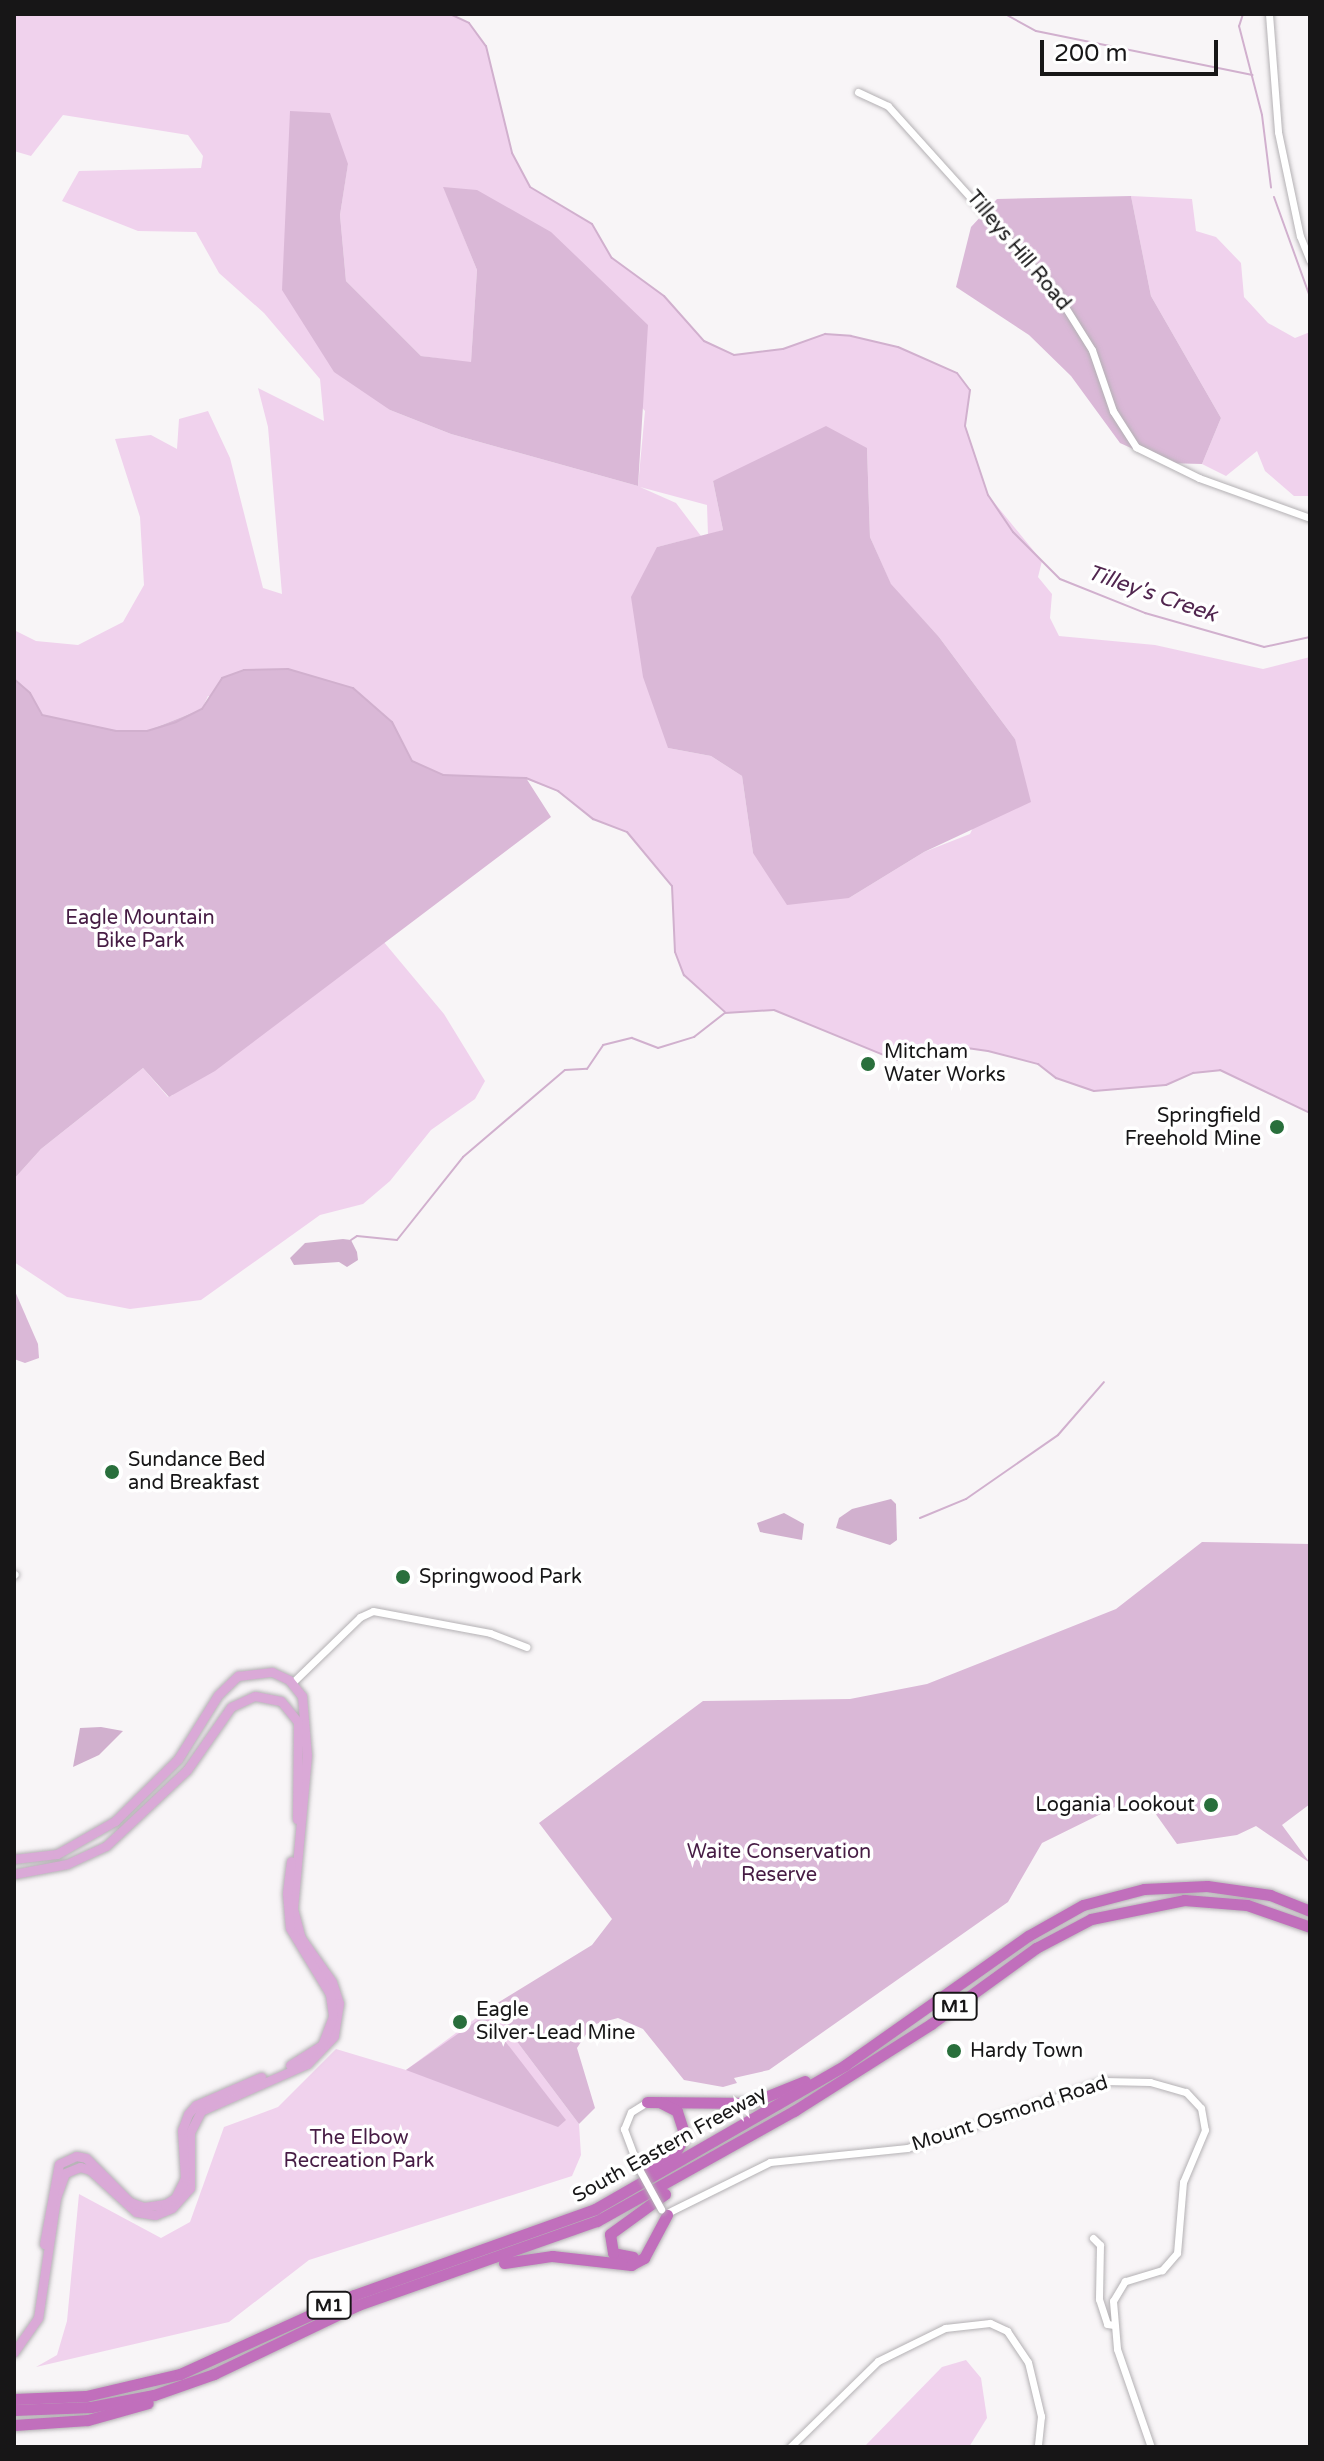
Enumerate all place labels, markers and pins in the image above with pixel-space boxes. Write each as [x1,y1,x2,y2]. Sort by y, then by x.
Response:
place label: Mitcham Water Works [884,1040,1006,1087]
marker: Mitcham Water Works [859,1055,877,1073]
place label: Springfield Freehold Mine [1125,1104,1261,1151]
marker: Springfield Freehold Mine [1268,1118,1286,1136]
place label: Sundance Bed and Breakfast [128,1448,265,1495]
marker: Sundance Bed and Breakfast [103,1463,121,1481]
place label: Springwood Park [419,1565,582,1589]
marker: Springwood Park [394,1568,412,1586]
place label: Logania Lookout [1035,1793,1195,1817]
marker: Logania Lookout [1202,1796,1220,1814]
place label: Eagle Silver-Lead Mine [476,1998,635,2045]
marker: Eagle Silver-Lead Mine [451,2013,469,2031]
place label: Hardy Town [970,2039,1083,2063]
marker: Hardy Town [945,2042,963,2060]

